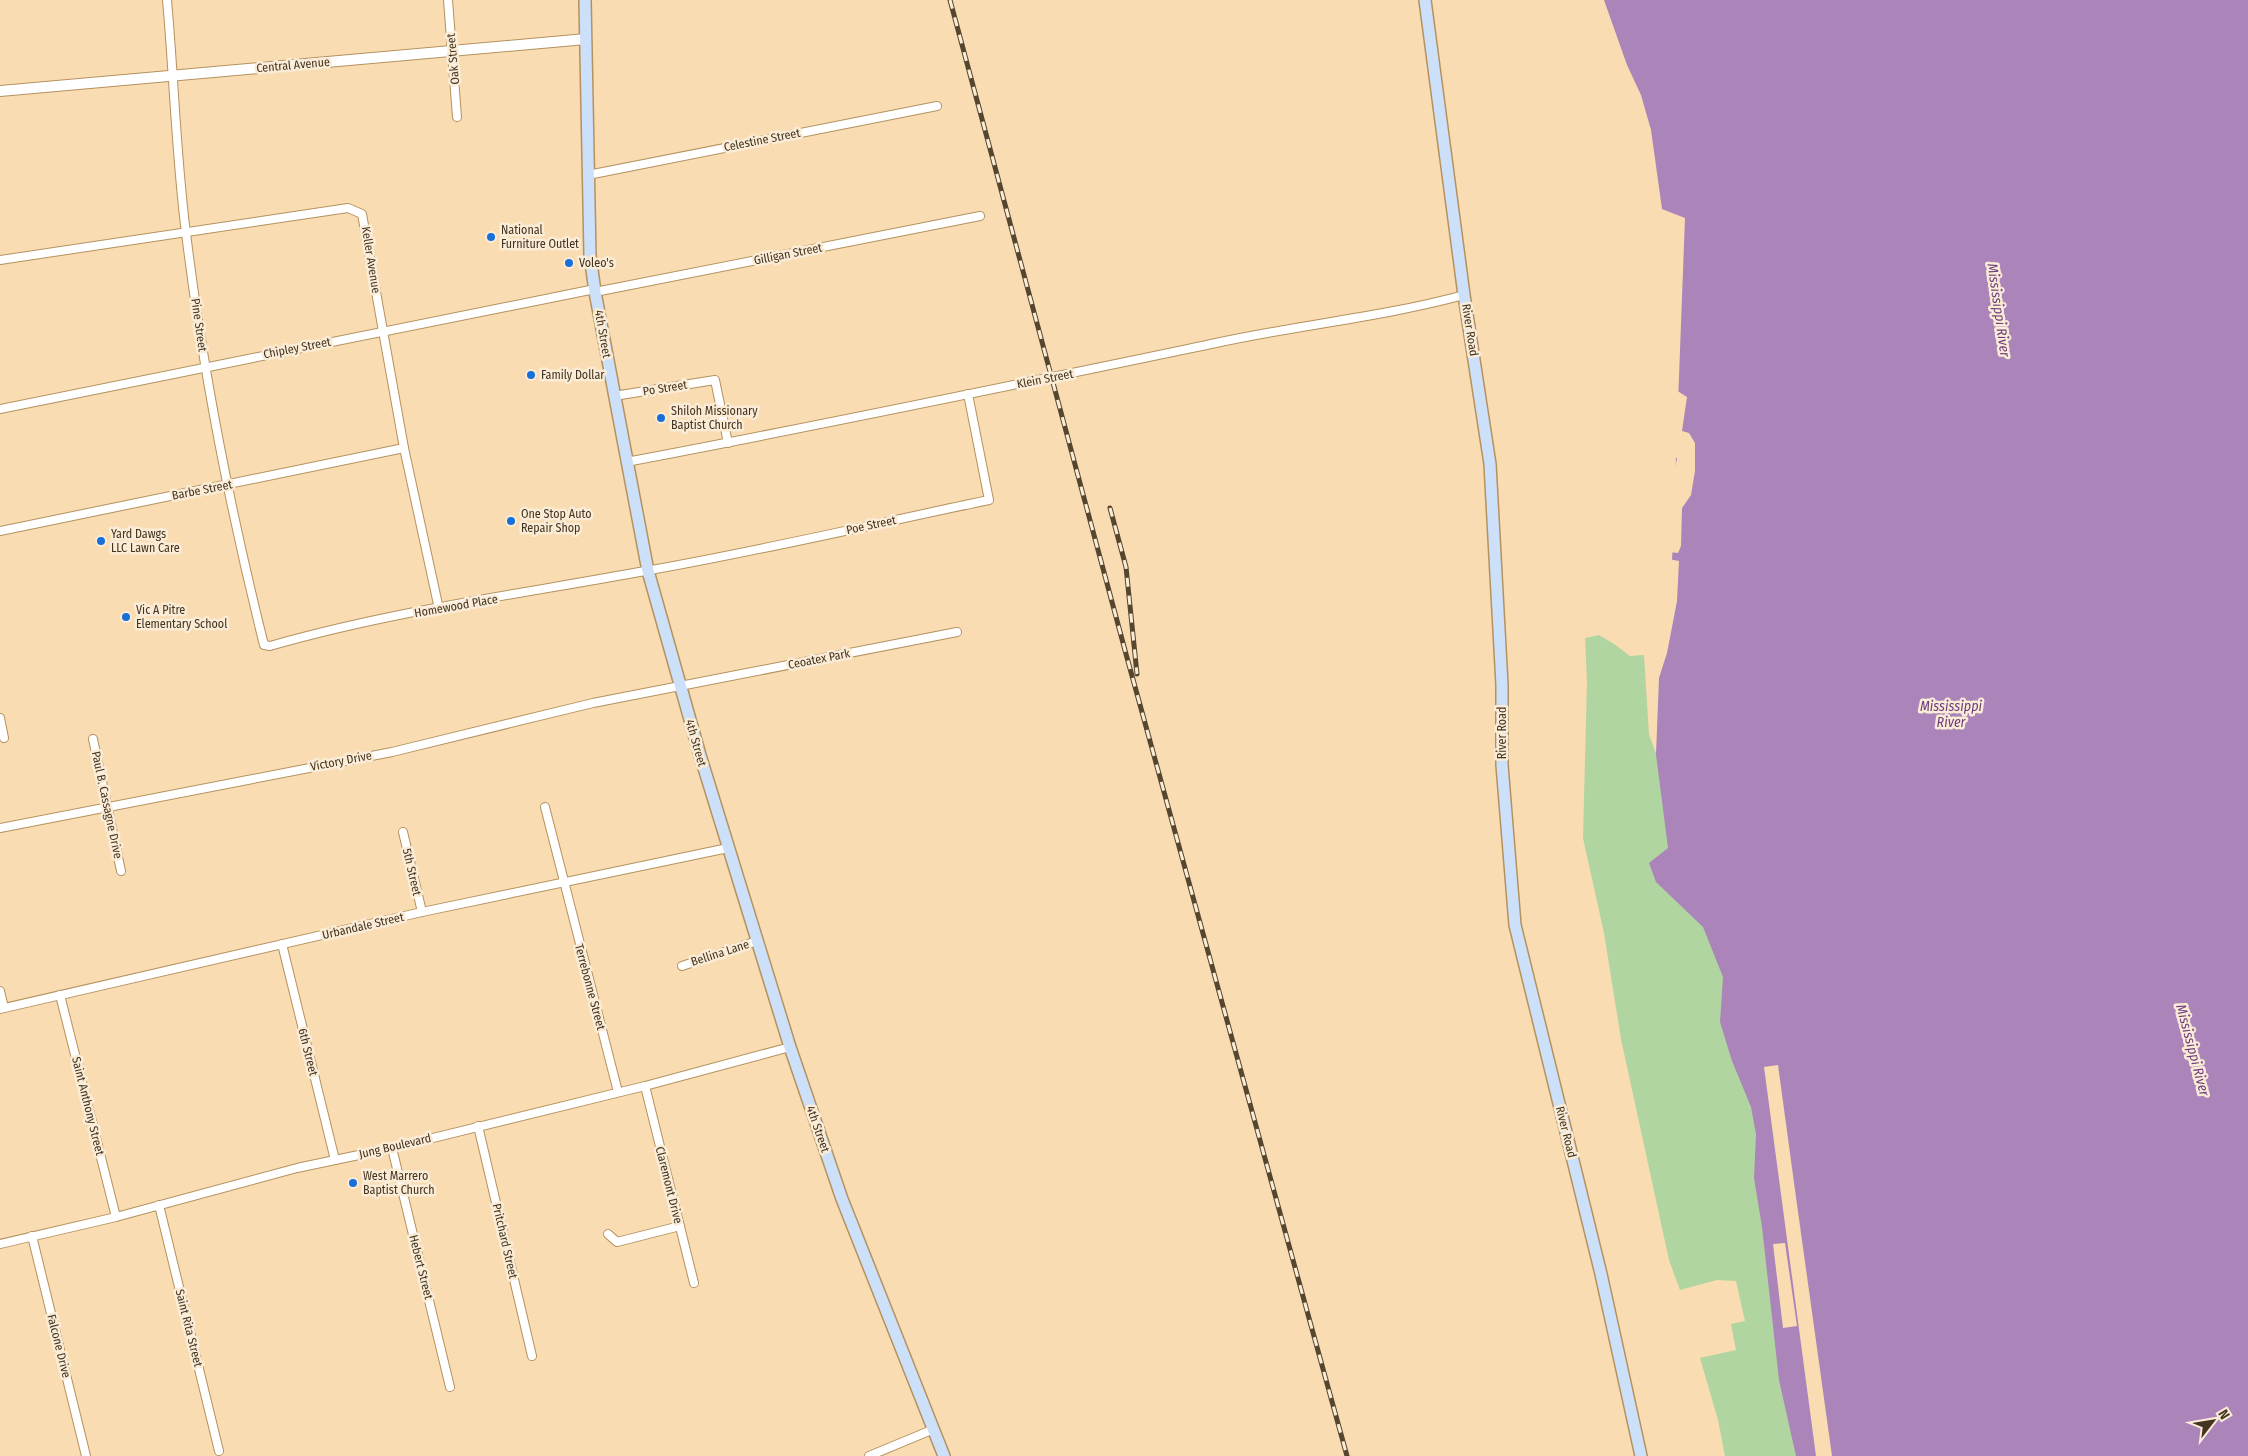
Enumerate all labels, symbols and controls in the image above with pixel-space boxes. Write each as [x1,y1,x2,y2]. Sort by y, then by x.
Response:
street label: Oak Street [444,33,462,85]
street label: Central Avenue [256,55,330,75]
street label: Celestine Street [723,126,801,154]
place label: National Furniture Outlet [501,223,579,251]
street label: Keller Avenue [359,226,383,294]
marker: National Furniture Outlet [485,231,497,243]
street label: Gilligan Street [753,241,823,267]
place label: Voleo's [579,256,614,270]
marker: Voleo's [563,257,575,269]
water label: Mississippi River [1984,262,2014,359]
street label: Pine Street [188,297,210,353]
street label: River Road [1459,303,1481,357]
street label: 4th Street [592,309,614,359]
street label: Chipley Street [262,335,332,361]
street label: Klein Street [1016,367,1074,391]
place label: Family Dollar [541,368,605,382]
marker: Family Dollar [525,369,537,381]
street label: Po Street [642,378,688,398]
place label: Shiloh Missionary Baptist Church [671,404,758,432]
marker: Shiloh Missionary Baptist Church [655,412,667,424]
street label: Barbe Street [171,477,233,503]
place label: One Stop Auto Repair Shop [521,507,591,535]
street label: Poe Street [845,513,897,537]
marker: One Stop Auto Repair Shop [505,515,517,527]
place label: Yard Dawgs LLC Lawn Care [111,527,180,555]
marker: Yard Dawgs LLC Lawn Care [95,535,107,547]
street label: Homewood Place [413,592,499,620]
place label: Vic A Pitre Elementary School [136,603,227,631]
marker: Vic A Pitre Elementary School [120,611,132,623]
street label: Ceoatex Park [787,646,852,672]
water label: Mississippi River [1920,698,1983,731]
street label: River Road [1495,707,1509,759]
street label: 4th Street [683,718,709,768]
street label: Victory Drive [309,748,373,774]
street label: Paul B. Cassagne Drive [89,750,125,860]
street label: 5th Street [400,847,424,897]
street label: Urbandale Street [321,910,405,942]
street label: Bellina Lane [689,937,751,969]
street label: Terrebonne Street [572,942,608,1032]
water label: Mississippi River [2172,1002,2213,1099]
street label: 6th Street [295,1027,321,1077]
street label: Saint Anthony Street [69,1055,107,1157]
street label: 4th Street [804,1104,833,1154]
street label: River Road [1553,1105,1579,1159]
street label: Jung Boulevard [357,1131,433,1161]
street label: Claremont Drive [653,1145,685,1225]
place label: West Marrero Baptist Church [363,1169,435,1197]
marker: West Marrero Baptist Church [347,1177,359,1189]
street label: Pritchard Street [490,1202,520,1280]
street label: Hebert Street [406,1233,436,1301]
street label: Saint Rita Street [173,1288,205,1368]
street label: Falcone Drive [44,1313,74,1379]
north arrow [2188,1396,2238,1446]
text: N [2214,1407,2233,1423]

